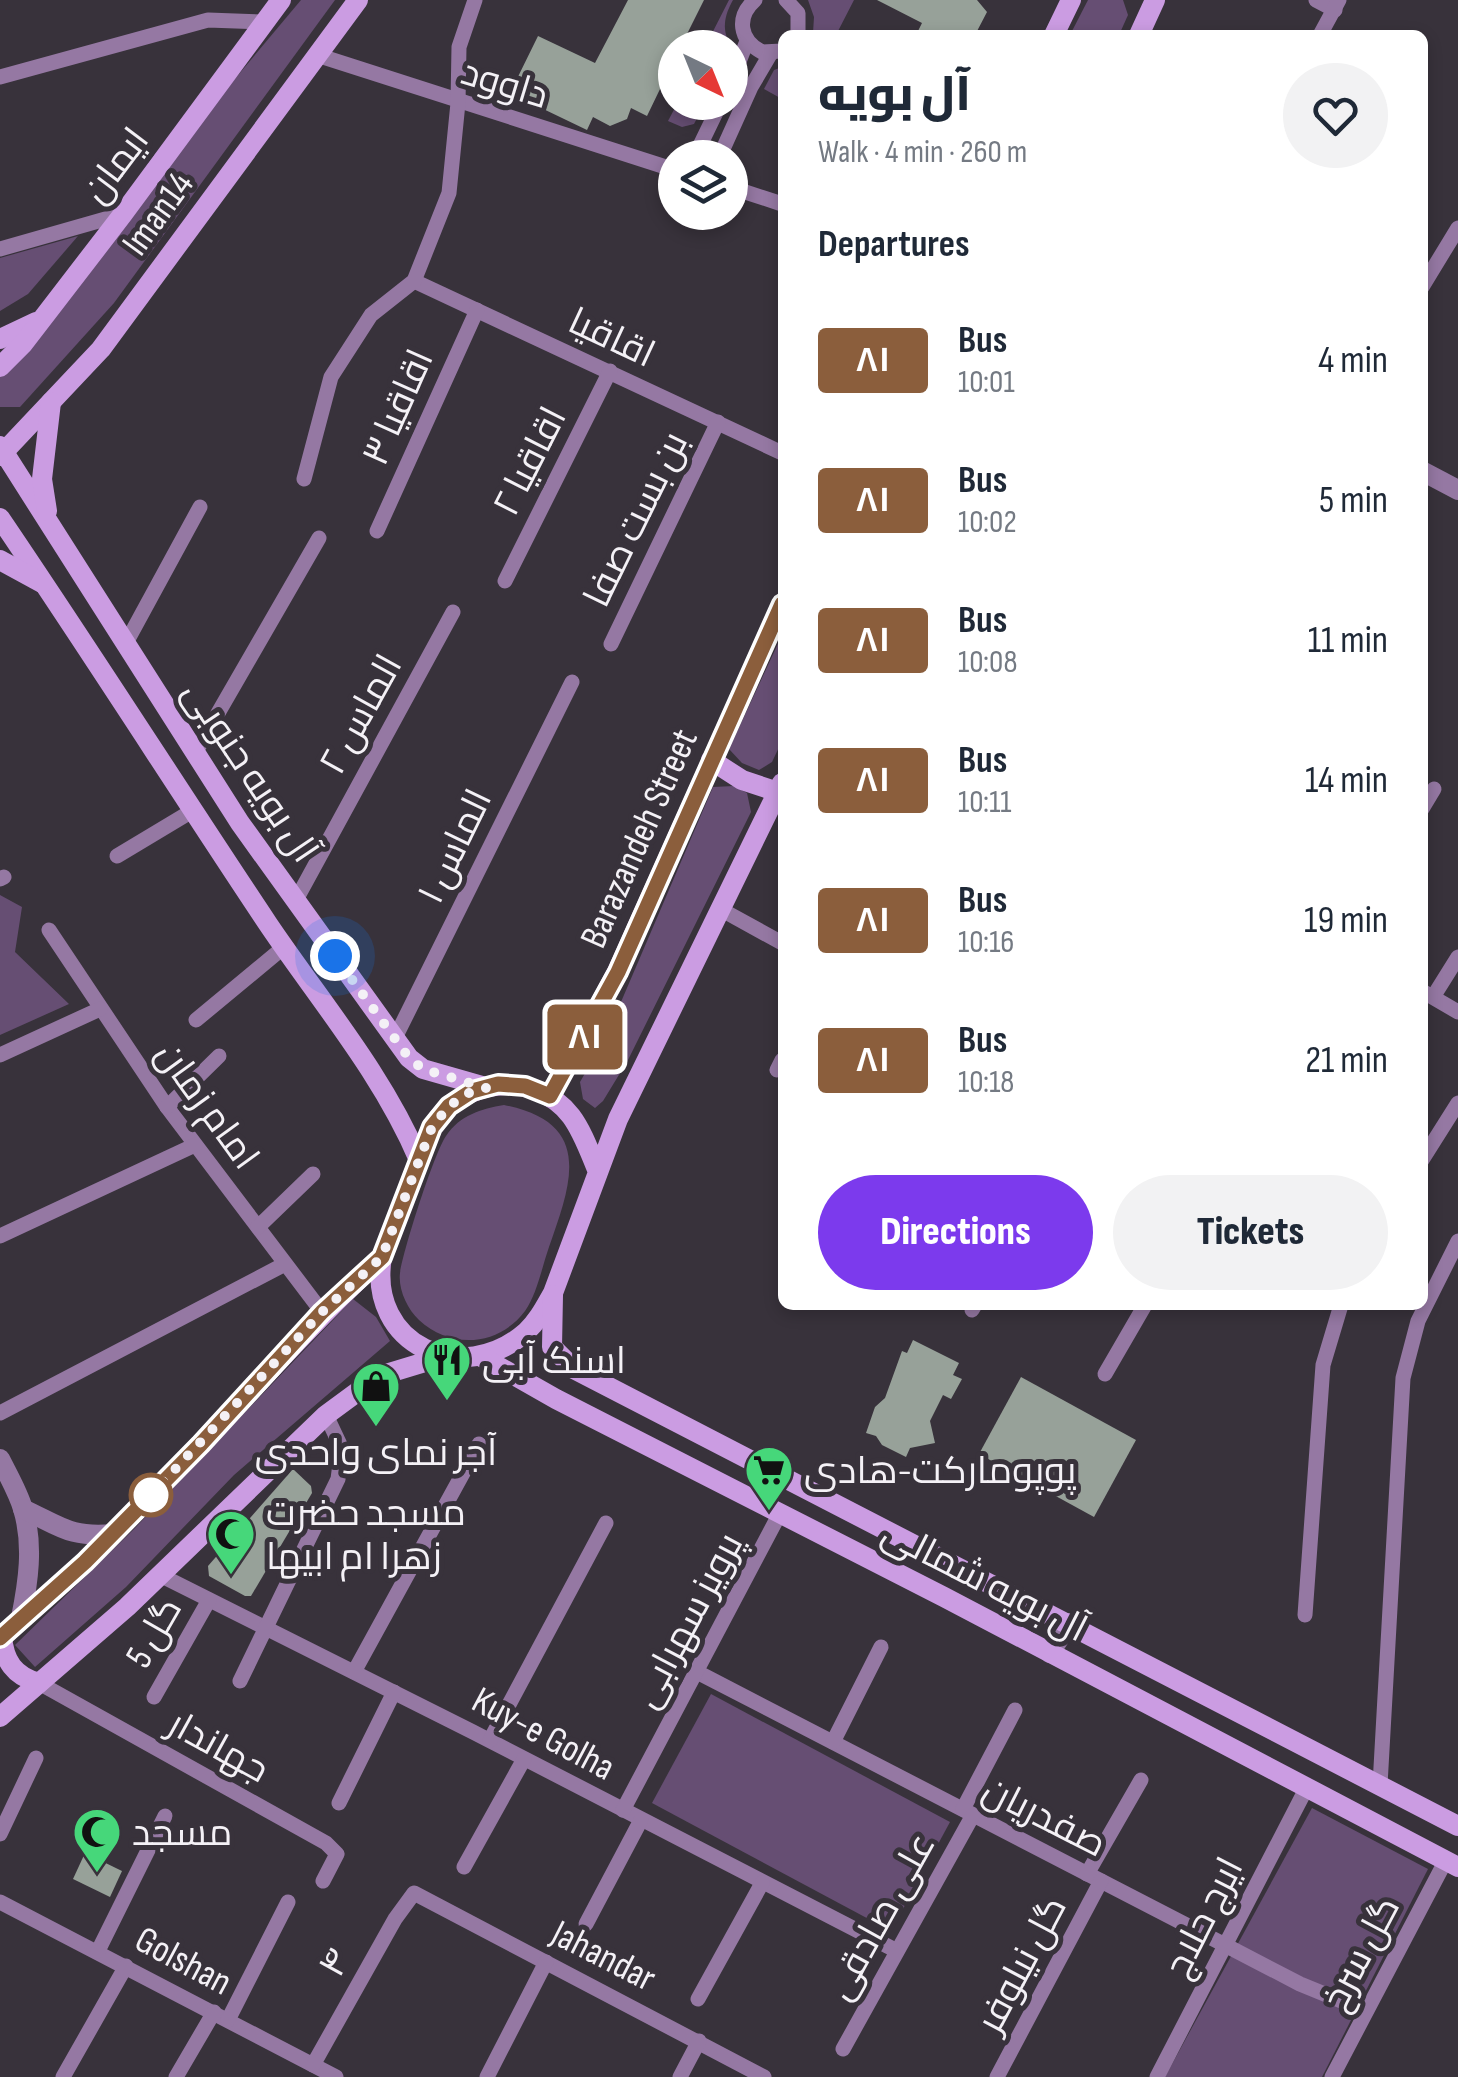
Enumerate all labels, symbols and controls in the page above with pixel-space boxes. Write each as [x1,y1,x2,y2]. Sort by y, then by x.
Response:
north arrow [658,30,748,120]
map controls [658,30,748,230]
street label: داوود [456,50,553,119]
button: heart [1283,63,1388,168]
text: آل بویه [818,67,971,124]
street label: ایمان [73,119,159,212]
text: Walk · 4 min · 260 m [818,133,1027,172]
button: layers [658,140,748,230]
street label: Iman14 [113,163,204,264]
text: Departures [818,222,970,267]
street label: اقاقیا [561,299,662,378]
text: Bus [958,318,1007,363]
text: 4 min [1318,338,1388,383]
text: ۸۱ [855,339,891,382]
street label: اقاقیا ۳ [353,343,444,472]
text: 10:01 [958,363,1015,402]
street label: اقاقیا ۲ [484,400,577,524]
street label: بن بست صفا [575,425,698,615]
text: Bus [958,458,1007,503]
text: 5 min [1319,478,1388,523]
text: ۸۱ [855,479,891,522]
text: 10:02 [958,503,1017,542]
text: Bus [958,598,1007,643]
text: 11 min [1308,618,1388,663]
text: ۸۱ [855,619,891,662]
text: 10:08 [958,643,1017,682]
street label: الماس ۲ [310,647,412,782]
street label: آل بویه جنوبی [172,672,327,871]
street label: Barazandeh Street [571,722,708,955]
text: Bus [958,738,1007,783]
text: 14 min [1305,758,1388,803]
text: ۸۱ [855,759,891,802]
street label: الماس ۱ [409,782,502,911]
text: 10:11 [958,783,1012,822]
text: Bus [958,878,1007,923]
text: 19 min [1304,898,1388,943]
text: ۸۱ [855,899,891,942]
text: 10:16 [958,923,1014,962]
your location [310,931,360,981]
line badge: ۸۱ [540,1004,630,1070]
text: ۸۱ [567,1016,603,1059]
text: Bus [958,1018,1007,1063]
street label: امام زمان [144,1033,268,1180]
text: 21 min [1305,1038,1388,1083]
text: ۸۱ [855,1039,891,1082]
text: 10:18 [958,1063,1014,1102]
button: Directions [818,1175,1093,1290]
button: Tickets [1113,1175,1388,1290]
restaurant icon: اسنک آبی [421,1334,473,1402]
place label: اسنک آبی [482,1339,626,1384]
shop icon: آجر نمای واحدی [350,1360,402,1428]
place label: آجر نمای واحدی [255,1431,497,1476]
supermarket icon: پوپومارکت-هادی [743,1444,795,1512]
place label: پوپومارکت-هادی [804,1449,1076,1495]
unlabelled marker [130,1474,172,1516]
place label: مسجد حضرت زهرا ام ابیها [266,1491,466,1582]
mosque icon: مسجد حضرت زهرا ام ابیها [205,1508,257,1576]
street label: آل بویه شمالی [874,1510,1094,1652]
street label: پرویز سهرابی [623,1526,754,1716]
street label: گل 5 [116,1590,192,1676]
street label: Kuy-e Golha [464,1678,622,1791]
street label: جهاندار [158,1700,276,1793]
street label: صفدریان [975,1767,1114,1867]
mosque icon: مسجد [71,1806,123,1874]
place label: مسجد [132,1811,232,1856]
street label: علی صادقی [817,1826,946,2008]
street label: ایرج حلاج [1155,1850,1254,1986]
street label: گل نیلوفر [967,1889,1077,2042]
street label: گل سرخ [1313,1889,1411,2019]
street label: Jahandar [543,1911,663,2002]
street label: Golshan [127,1917,239,2005]
street label: ۴ [310,1941,361,1985]

